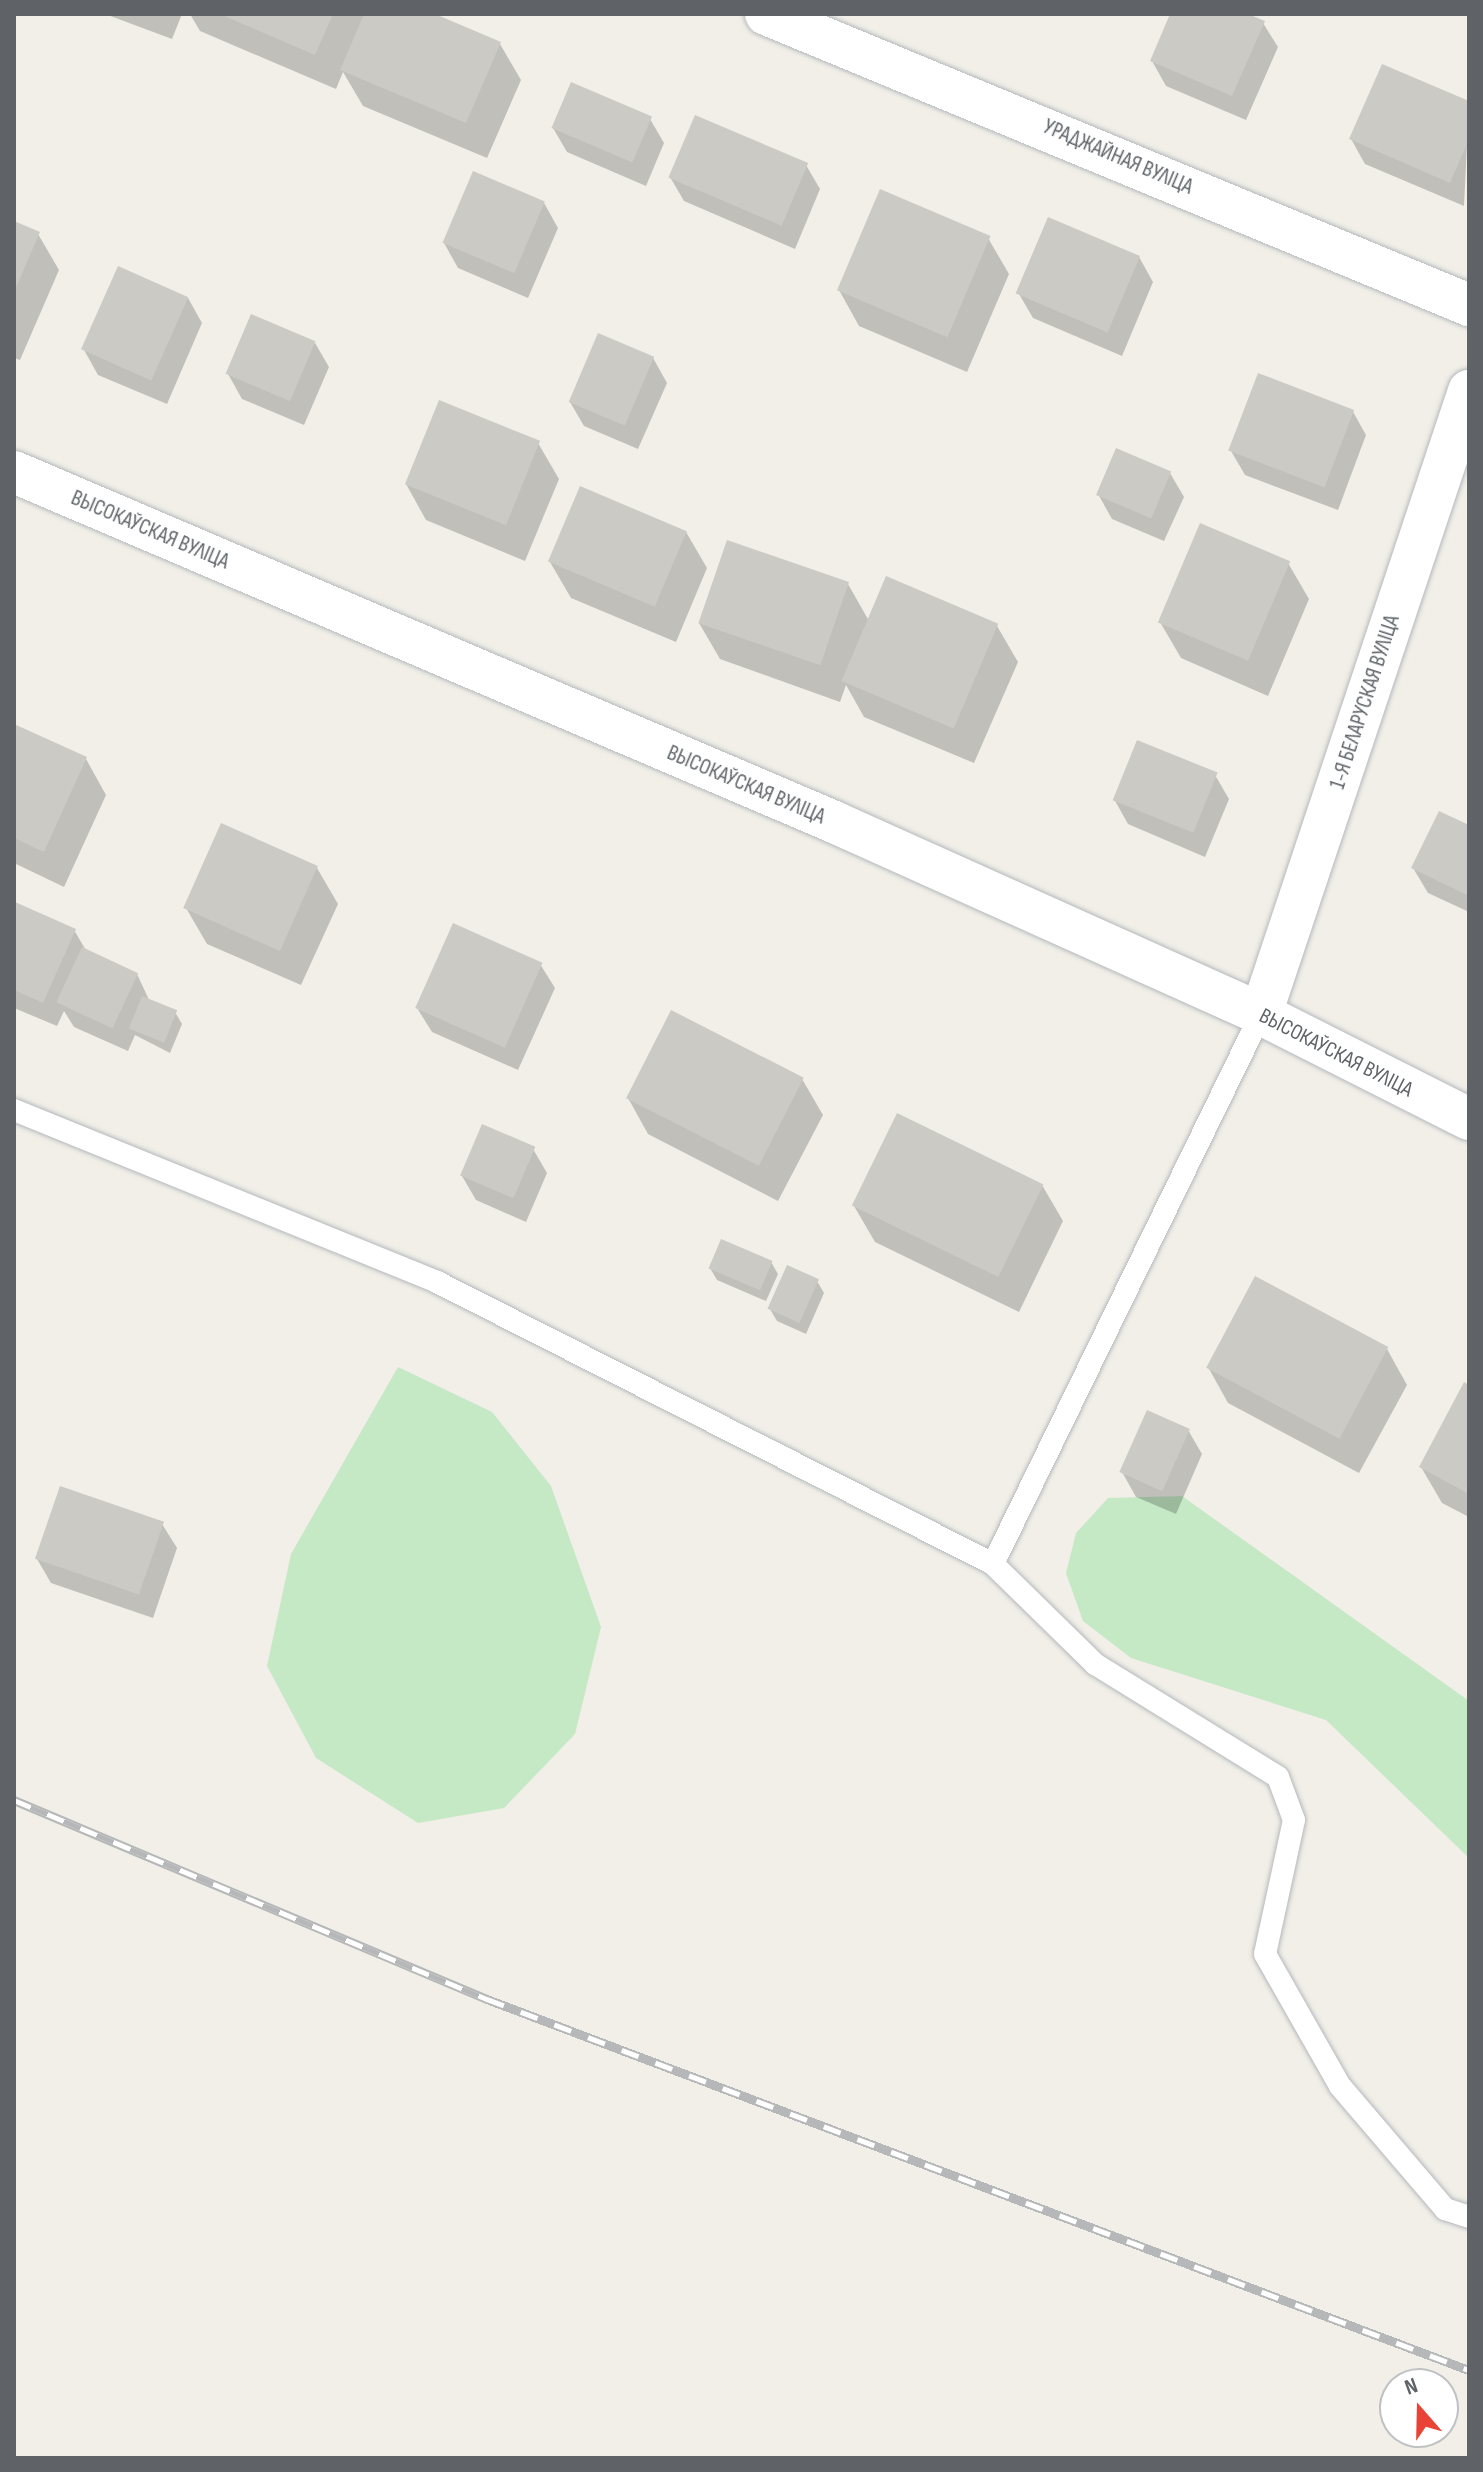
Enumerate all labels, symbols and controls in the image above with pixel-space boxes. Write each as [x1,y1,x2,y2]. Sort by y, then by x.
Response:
street label: УРАДЖАЙНАЯ ВУЛІЦА [1039,114,1197,200]
street label: ВЫСОКАЎСКАЯ ВУЛІЦА [67,485,233,575]
street label: 1-Я БЕЛАРУСКАЯ ВУЛІЦА [1324,612,1406,792]
street label: ВЫСОКАЎСКАЯ ВУЛІЦА [663,740,829,830]
street label: ВЫСОКАЎСКАЯ ВУЛІЦА [1255,1003,1417,1103]
north arrow [1379,2368,1459,2448]
text: N [1401,2372,1421,2402]

